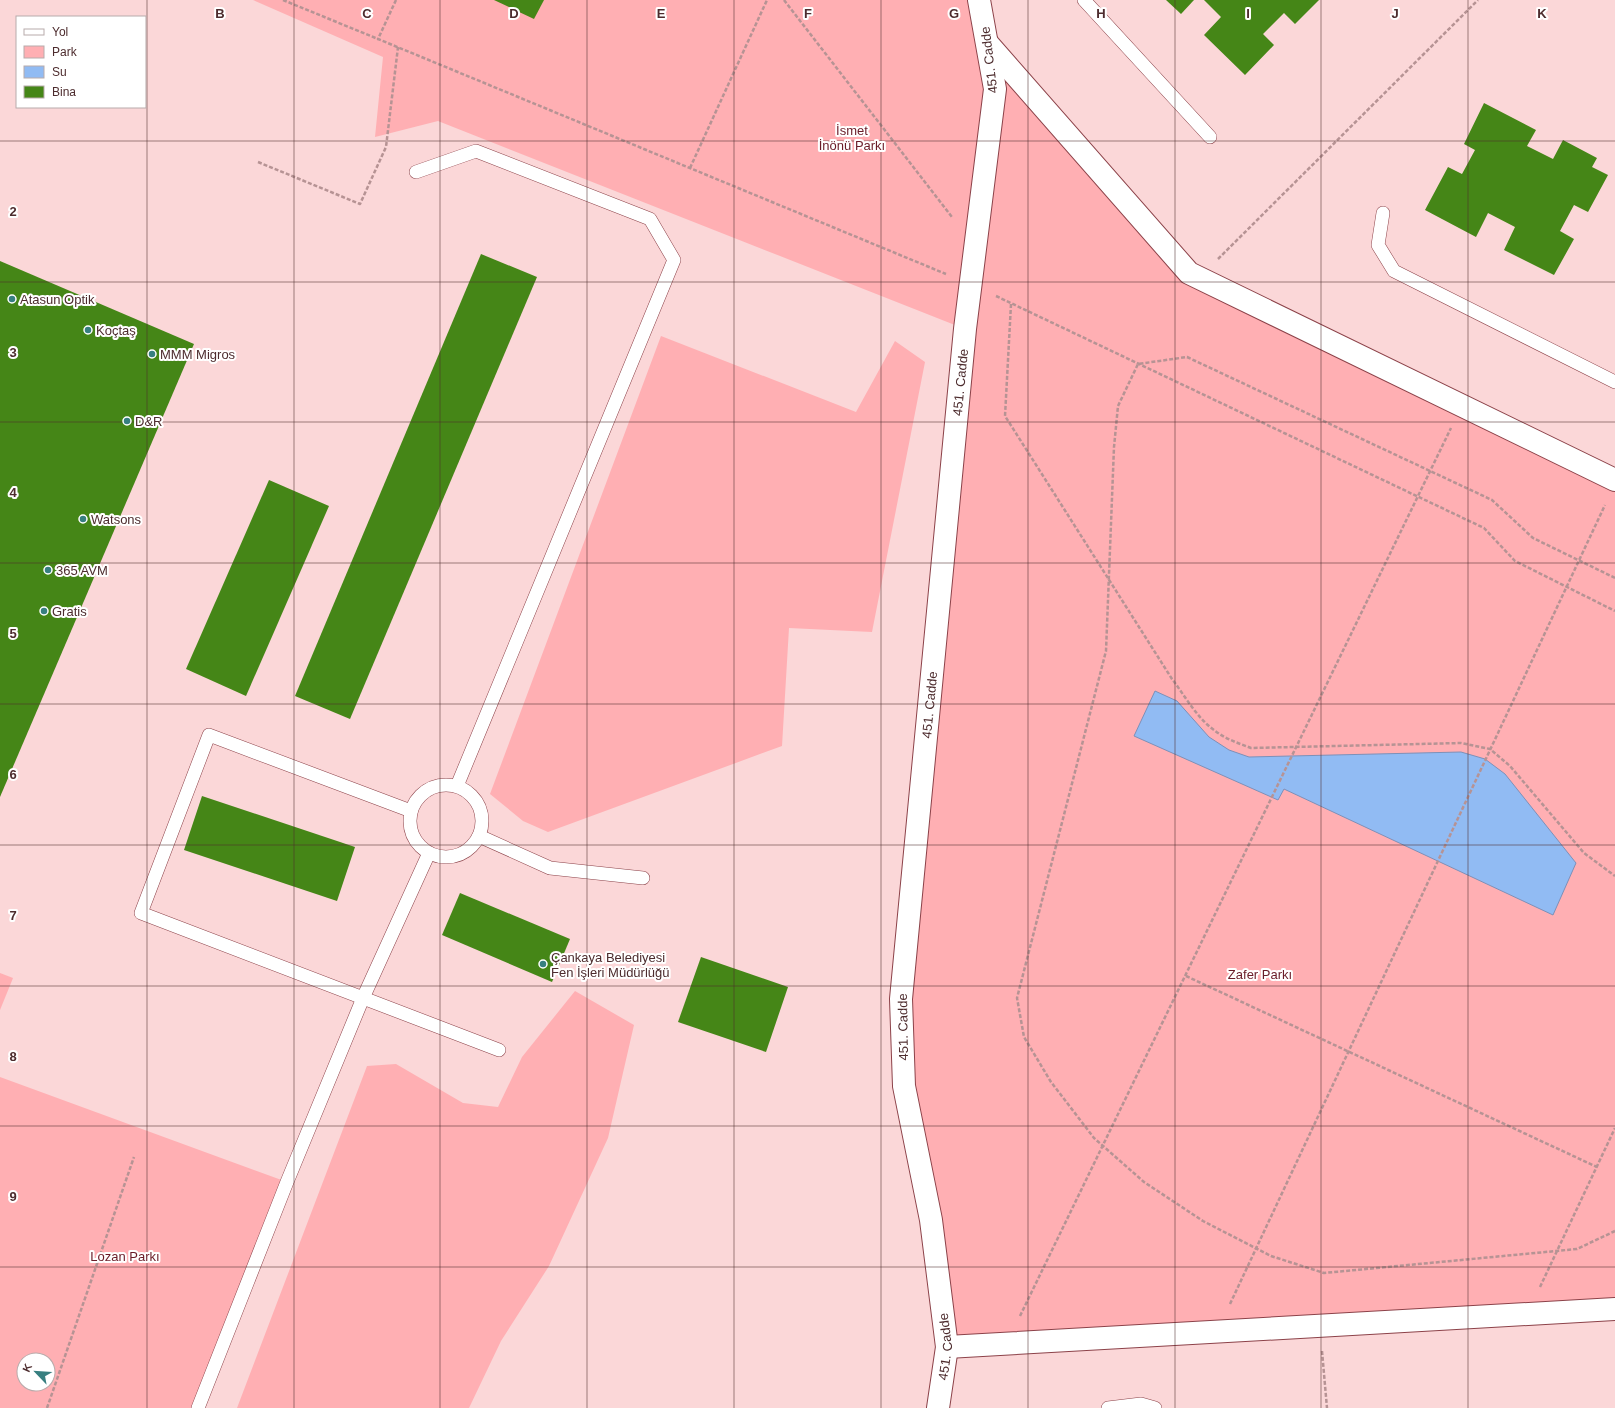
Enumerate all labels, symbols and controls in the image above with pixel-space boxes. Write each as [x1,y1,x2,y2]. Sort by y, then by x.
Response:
text: B [215,6,225,21]
text: C [362,6,372,21]
text: D [509,6,519,21]
text: E [657,6,666,21]
text: F [804,6,812,21]
text: G [949,6,959,21]
text: H [1096,6,1106,21]
text: I [1246,6,1250,21]
text: J [1391,6,1399,21]
text: K [1537,6,1547,21]
legend [16,16,146,108]
text: Yol [52,25,68,39]
street label: 451. Cadde [977,26,1001,94]
text: Park [52,45,78,59]
text: Su [52,65,67,79]
text: Bina [52,85,76,99]
park label: İsmet İnönü Parkı [819,123,885,153]
text: 2 [9,204,17,219]
place label: Atasun Optik [20,292,95,307]
marker: Atasun Optik [7,294,17,304]
place label: Koçtaş [96,323,136,338]
marker: Koçtaş [83,325,93,335]
text: 3 [9,345,17,360]
place label: MMM Migros [160,347,236,362]
street label: 451. Cadde [949,348,971,416]
marker: MMM Migros [147,349,157,359]
place label: D&R [135,414,162,429]
marker: D&R [122,416,132,426]
text: 4 [9,485,17,500]
place label: Watsons [91,512,142,527]
marker: Watsons [78,514,88,524]
place label: 365 AVM [56,563,108,578]
marker: 365 AVM [43,565,53,575]
place label: Gratis [52,604,87,619]
marker: Gratis [39,606,49,616]
text: 5 [9,626,17,641]
street label: 451. Cadde [918,671,940,739]
text: 6 [9,767,17,782]
text: 7 [9,908,17,923]
place label: Çankaya Belediyesi Fen İşleri Müdürlüğü [551,950,670,980]
marker: Çankaya Belediyesi Fen İşleri Müdürlüğü [538,959,548,969]
park label: Zafer Parkı [1228,967,1292,982]
street label: 451. Cadde [895,993,911,1061]
text: 8 [9,1049,17,1064]
text: 9 [9,1189,17,1204]
park label: Lozan Parkı [90,1249,160,1264]
street label: 451. Cadde [935,1312,955,1381]
north arrow [16,1352,56,1392]
text: K [20,1362,34,1374]

